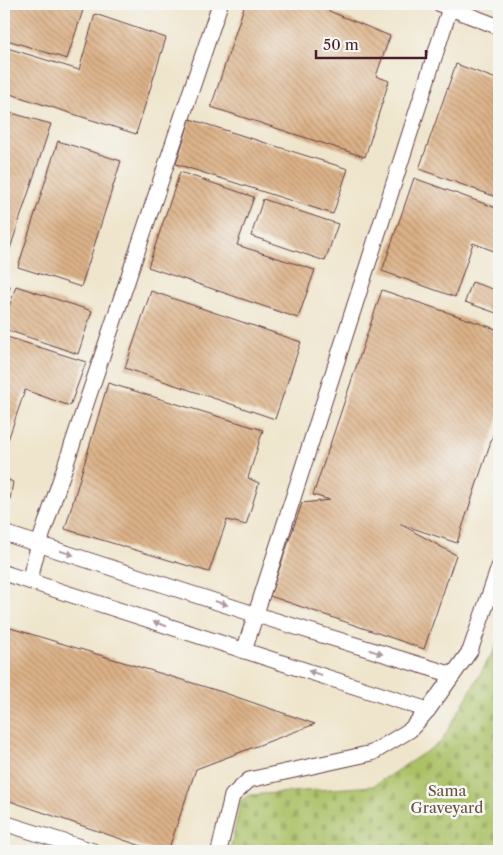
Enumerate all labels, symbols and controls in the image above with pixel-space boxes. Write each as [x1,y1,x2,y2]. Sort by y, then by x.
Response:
scale bar [316,28,426,60]
text: 50 m [323,35,359,54]
one-way arrow [59,550,74,557]
one-way arrow [214,600,229,607]
one-way arrow [153,619,168,627]
one-way arrow [369,648,384,656]
one-way arrow [307,669,322,677]
park label: Sama Graveyard [411,781,483,817]

